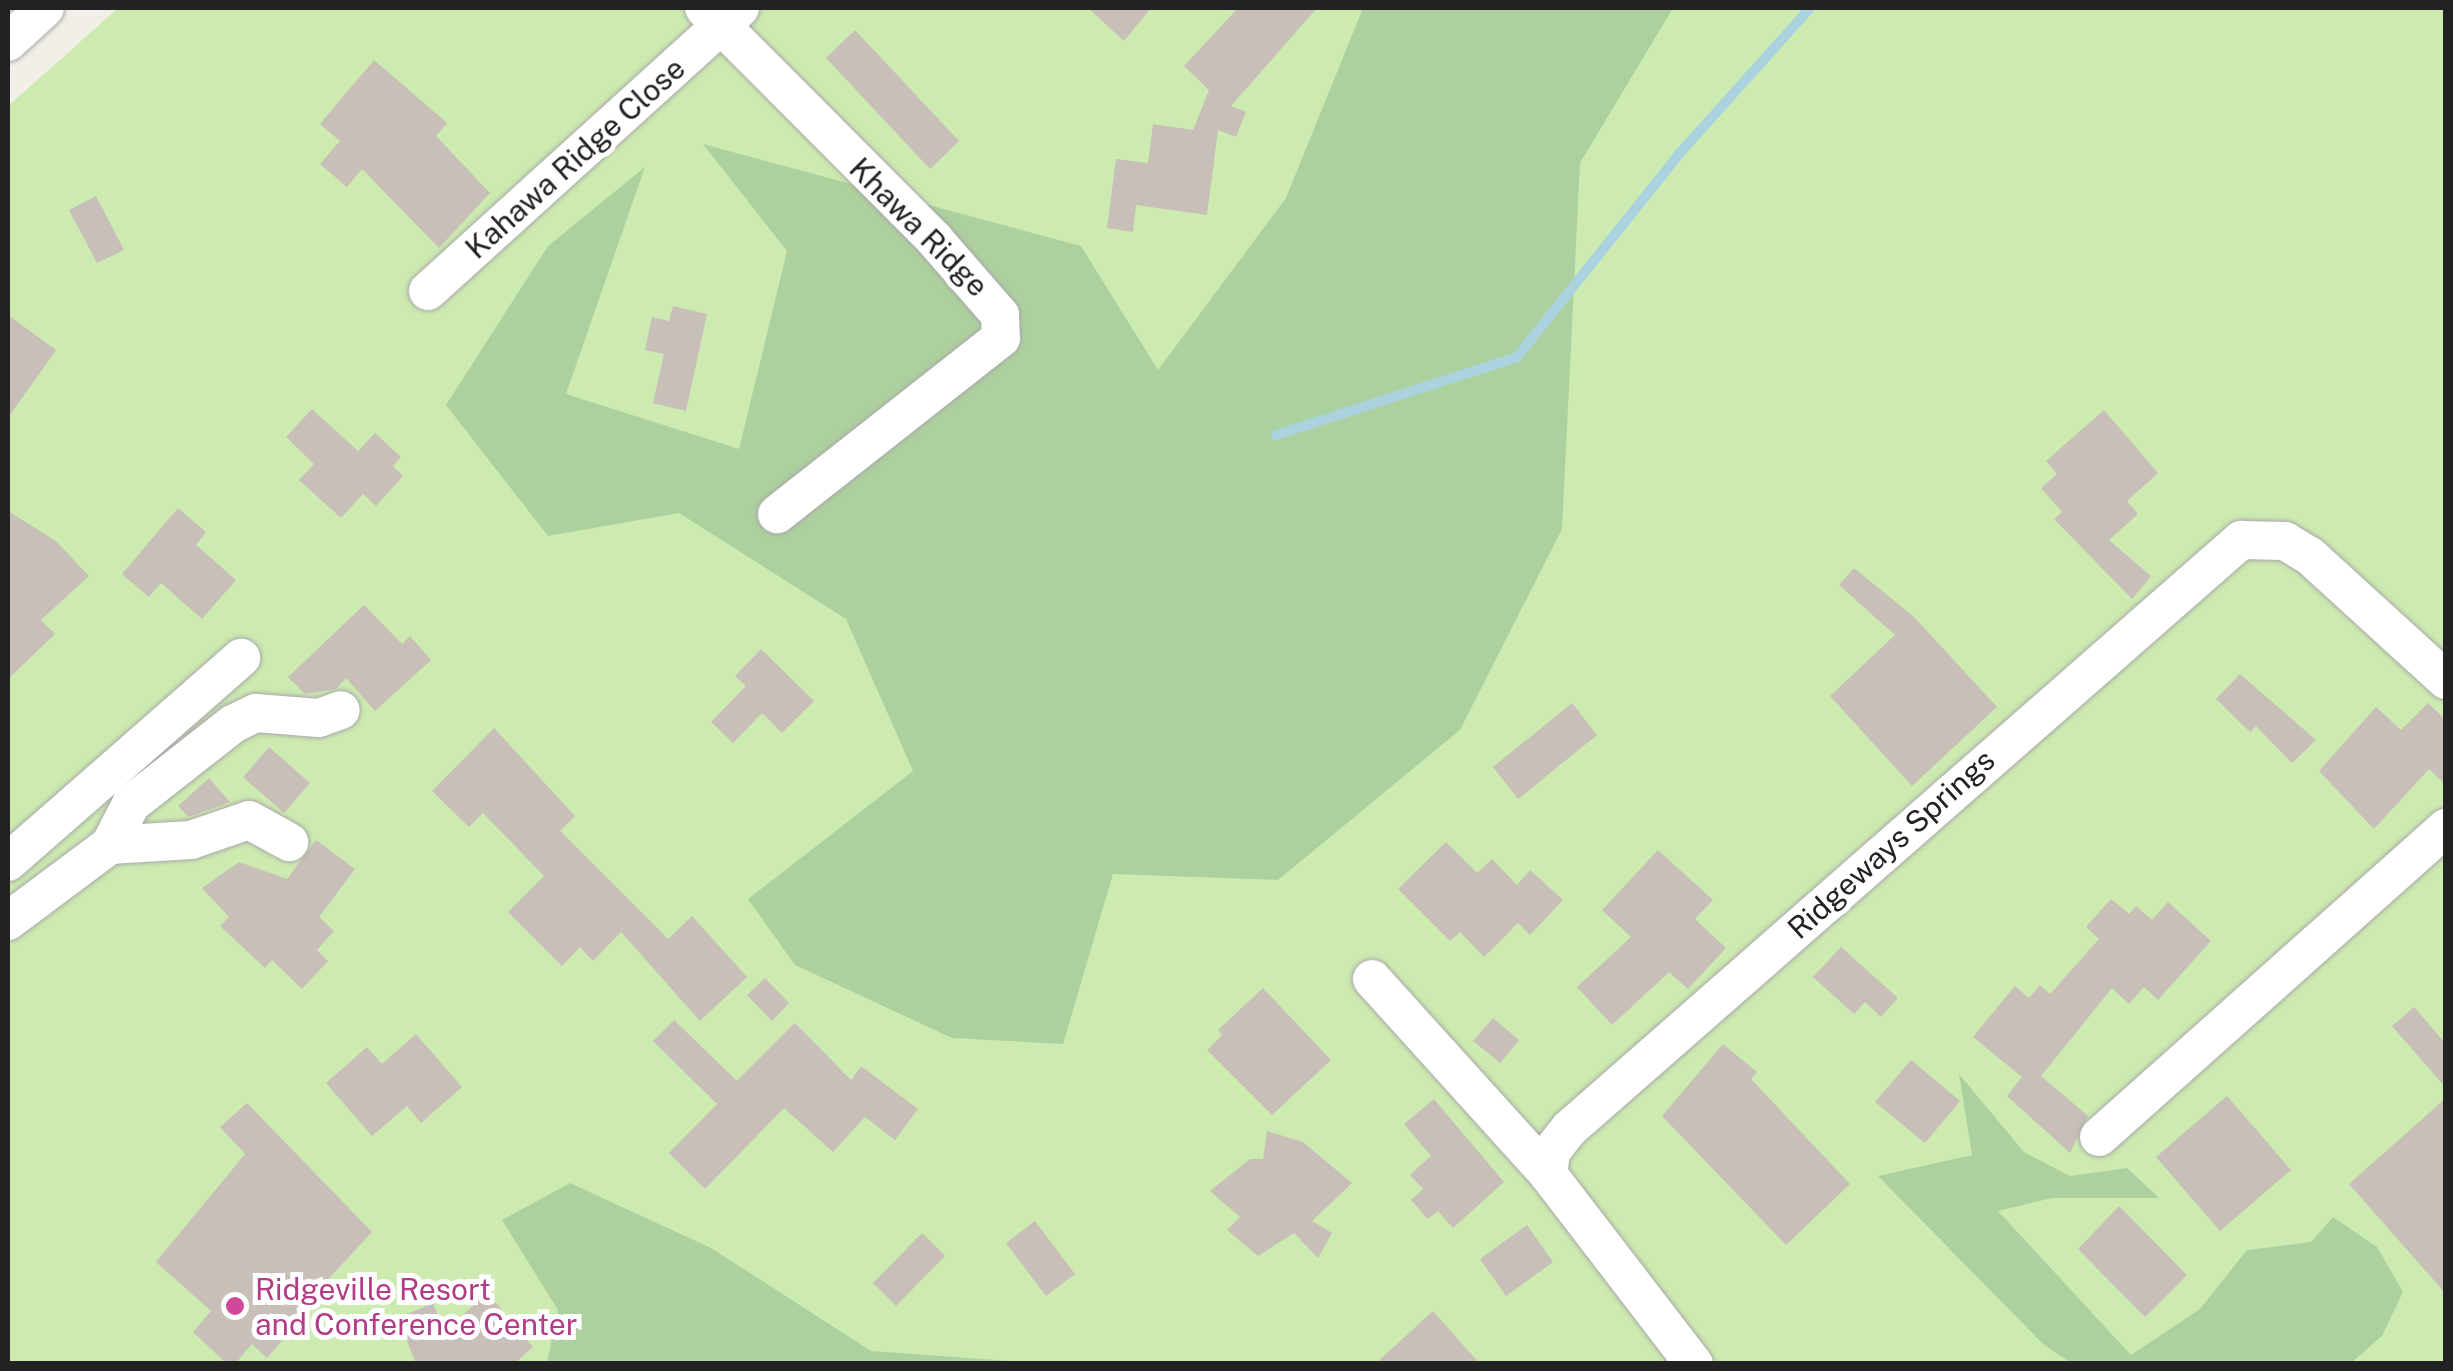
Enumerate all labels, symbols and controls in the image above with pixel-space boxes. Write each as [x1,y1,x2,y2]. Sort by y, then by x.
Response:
street label: Kahawa Ridge Close [458,50,692,266]
street label: Khawa Ridge [842,150,996,304]
street label: Ridgeways Springs [1780,742,2002,946]
place label: Ridgeville Resort and Conference Center [255,1271,578,1342]
marker: Ridgeville Resort and Conference Center [224,1295,246,1317]

